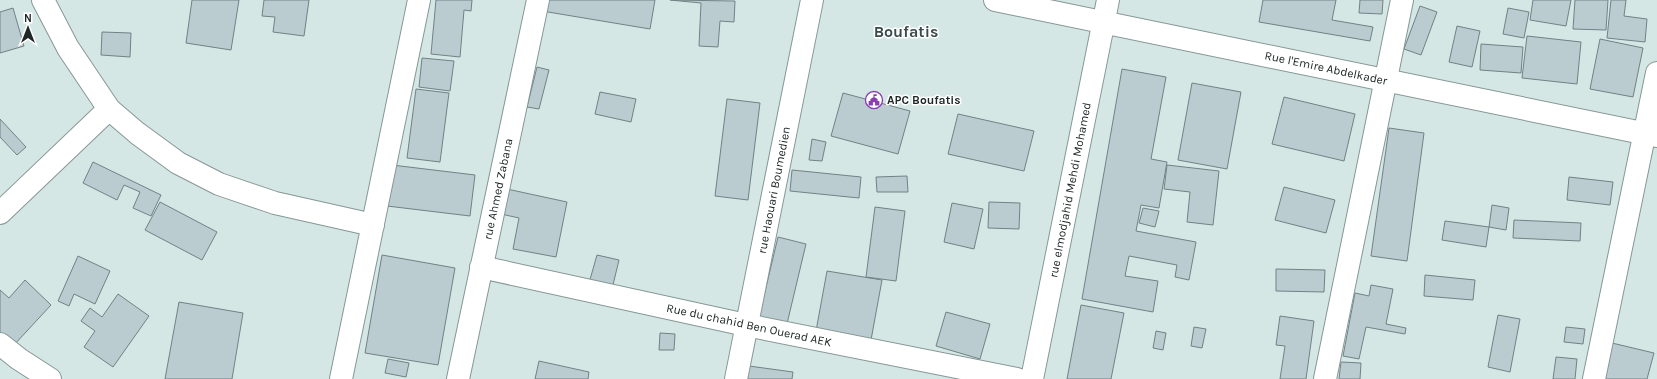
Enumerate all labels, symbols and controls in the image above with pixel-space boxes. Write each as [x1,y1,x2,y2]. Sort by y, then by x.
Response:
north arrow [8,8,48,48]
text: N [24,12,32,25]
district label: Boufatis [874,22,938,41]
street label: Rue l'Emire Abdelkader [1263,48,1389,88]
public building icon: APC Boufatis [864,90,884,110]
place label: APC Boufatis [887,93,961,107]
street label: rue elmodjahid Mehdi Mohamed [1046,101,1094,279]
street label: rue Haouari Boumedien [755,125,793,255]
street label: rue Ahmed Zabana [480,137,516,241]
street label: Rue du chahid Ben Ouerad AEK [665,301,833,349]

